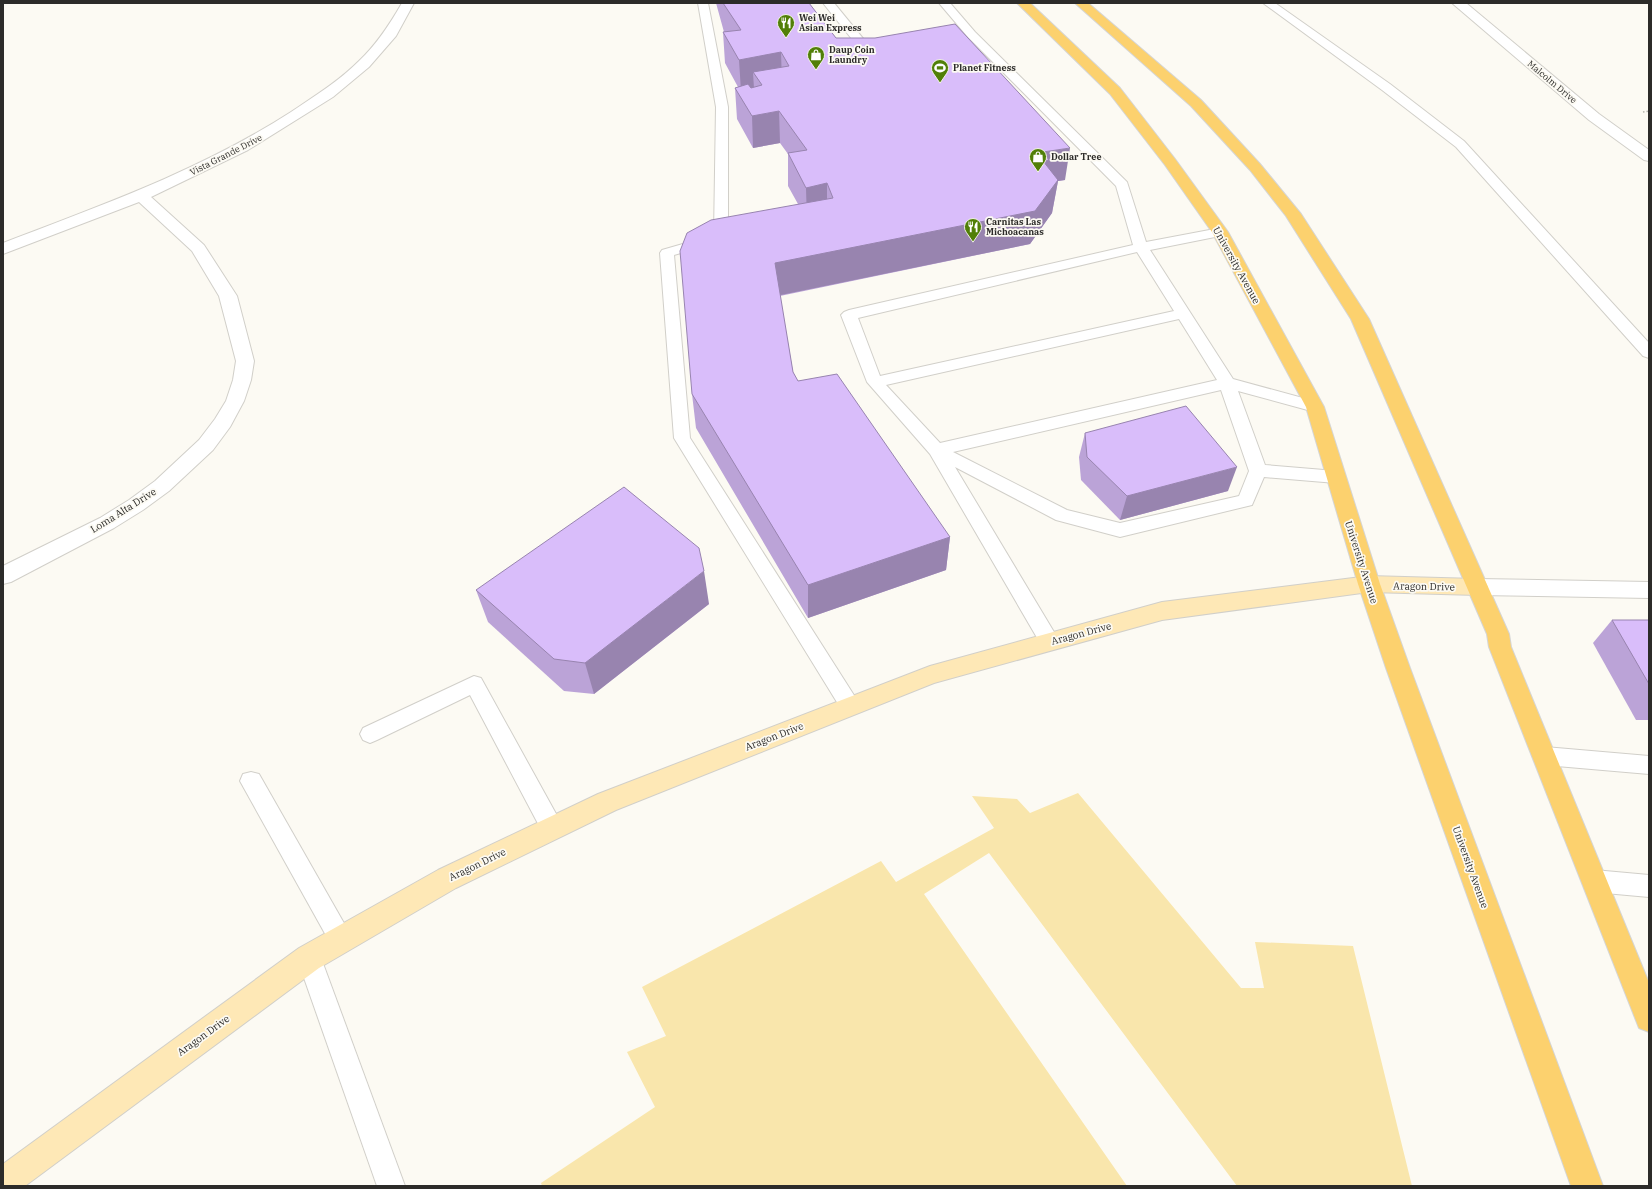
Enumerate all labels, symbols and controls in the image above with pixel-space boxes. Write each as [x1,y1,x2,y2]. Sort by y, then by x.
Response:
place label: Wei Wei Asian Express [799,12,862,33]
restaurant icon: Wei Wei Asian Express [776,13,796,38]
place label: Daup Coin Laundry [829,44,875,65]
shop icon: Daup Coin Laundry [806,45,826,70]
sports icon: Planet Fitness [930,58,950,83]
street label: Malcolm Drive [1525,58,1579,106]
place label: Planet Fitness [953,62,1016,73]
street label: Vista Grande Drive [188,132,264,177]
shop icon: Dollar Tree [1028,147,1048,172]
place label: Dollar Tree [1051,151,1102,162]
place label: Carnitas Las Michoacanas [986,216,1044,237]
restaurant icon: Carnitas Las Michoacanas [963,217,983,242]
street label: University Avenue [1210,224,1263,306]
street label: Loma Alta Drive [88,485,159,536]
street label: University Avenue [1342,519,1381,605]
street label: Aragon Drive [1393,579,1455,594]
street label: Aragon Drive [1050,619,1113,648]
street label: Aragon Drive [743,719,805,754]
street label: University Avenue [1450,824,1491,910]
street label: Aragon Drive [447,845,508,884]
street label: Aragon Drive [175,1012,232,1059]

